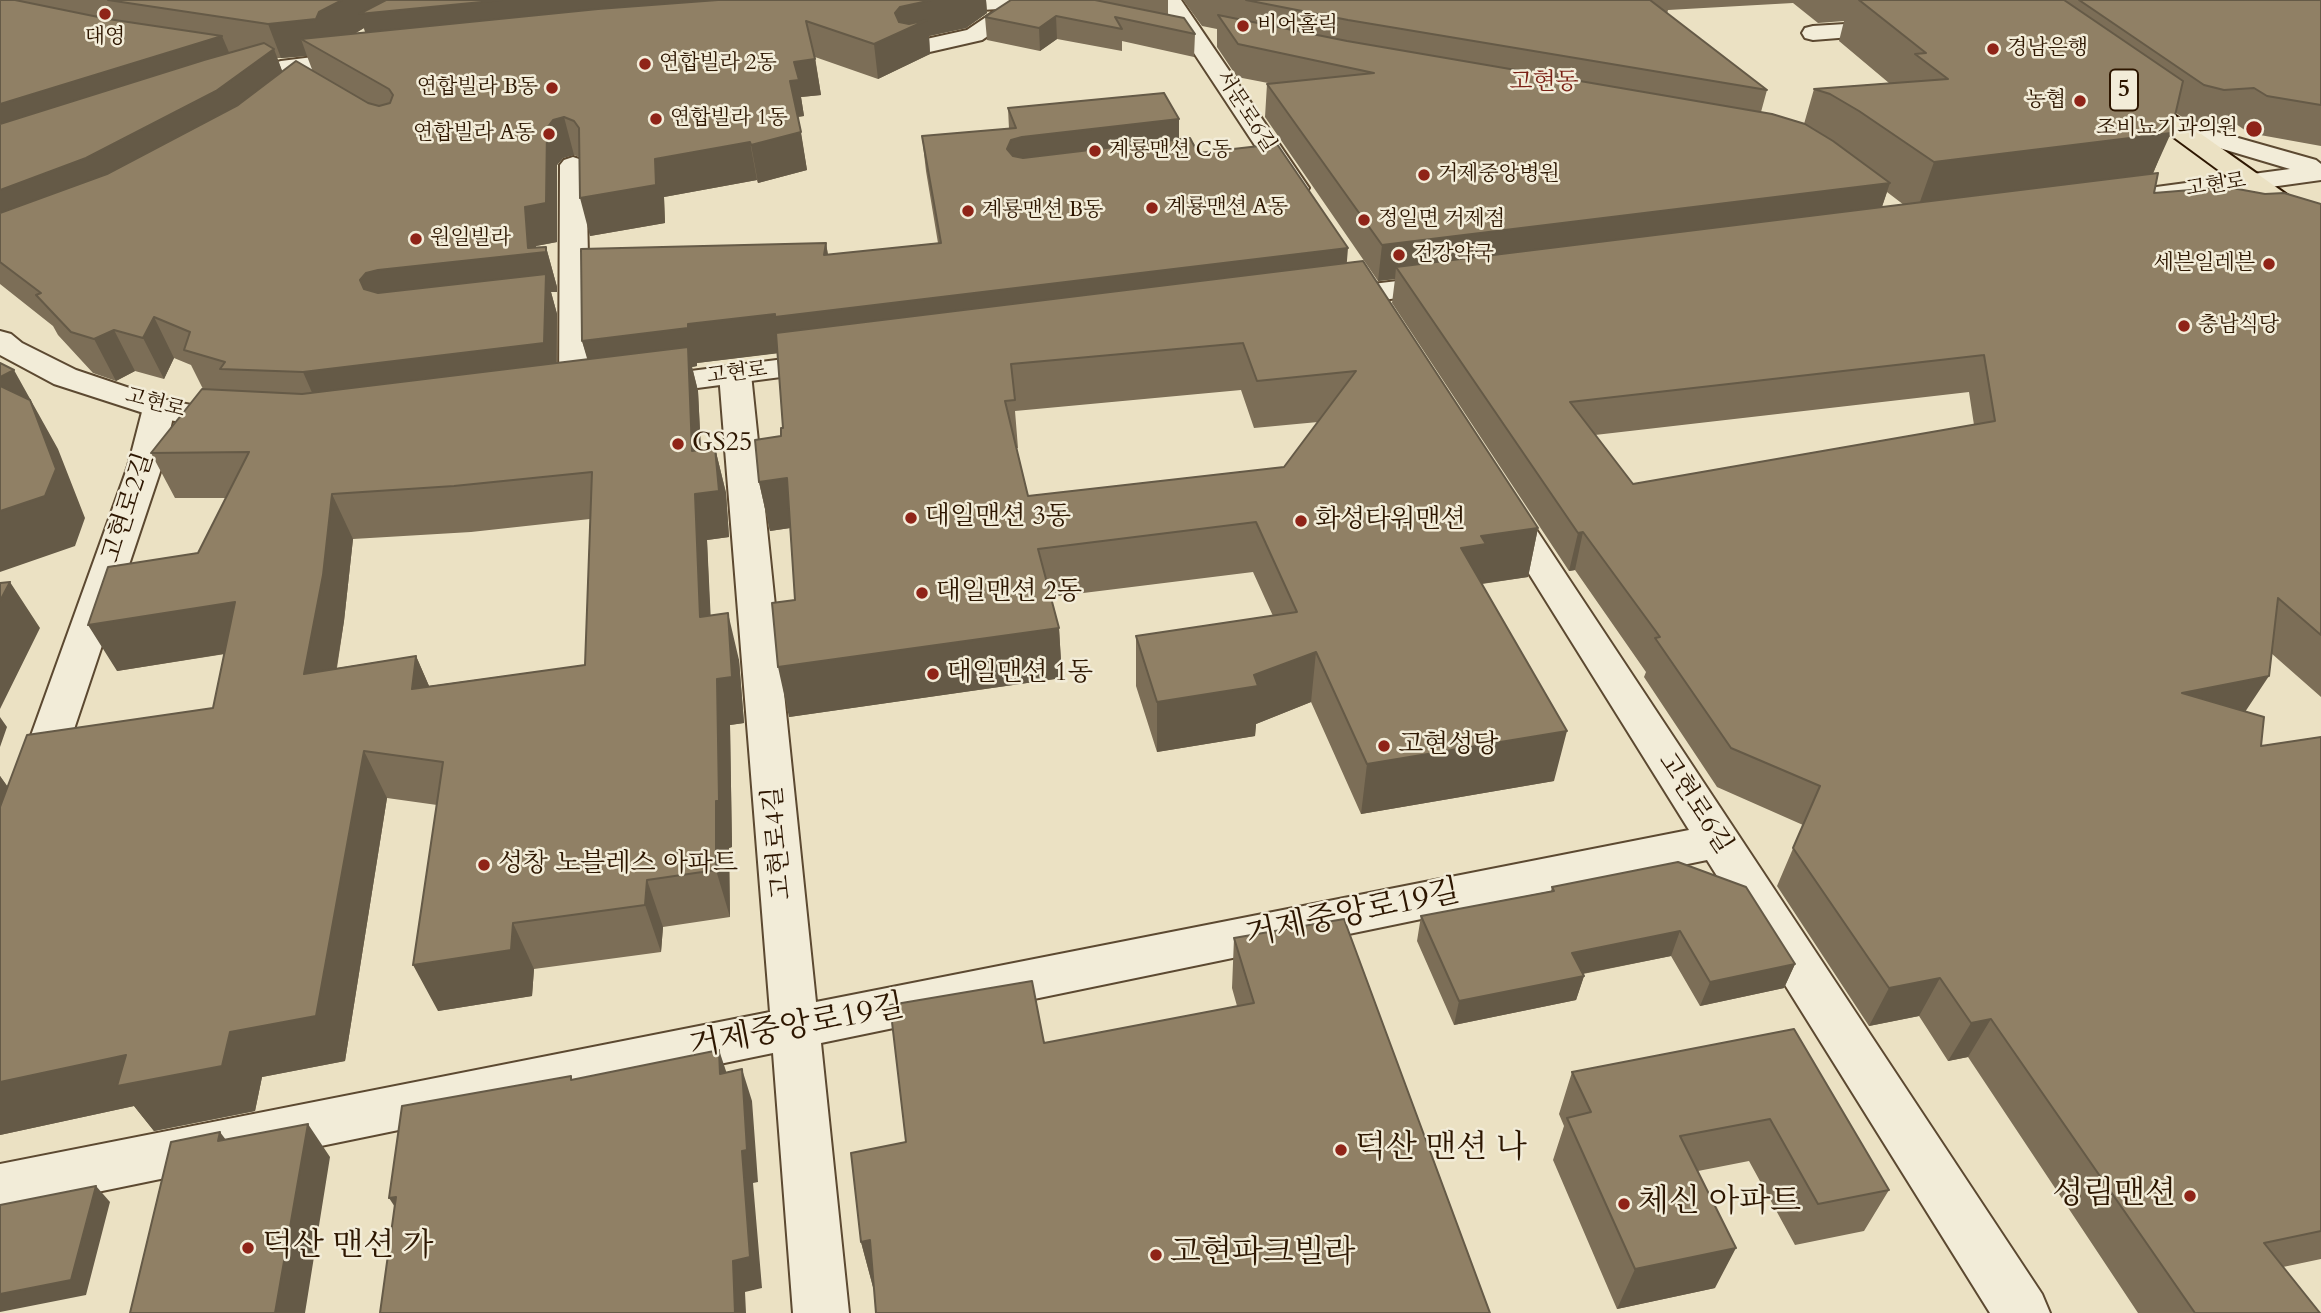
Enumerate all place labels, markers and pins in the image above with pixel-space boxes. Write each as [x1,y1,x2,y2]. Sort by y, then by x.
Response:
marker: 대영 [97,6,113,22]
place label: 비어홀릭 [1257,13,1338,39]
marker: 비어홀릭 [1235,18,1251,34]
place label: 대영 [85,25,125,51]
place label: 경남은행 [2007,36,2088,62]
marker: 경남은행 [1985,41,2001,57]
place label: 연합빌라 2동 [659,51,777,77]
marker: 연합빌라 2동 [637,56,653,72]
place label: 연합빌라 B동 [417,75,538,101]
marker: 연합빌라 B동 [544,80,560,96]
place label: 농협 [2025,88,2066,114]
marker: 농협 [2072,93,2088,109]
place label: 연합빌라 1동 [670,106,788,132]
marker: 연합빌라 1동 [648,111,664,127]
place label: 조비뇨기과의원 [2096,116,2238,142]
marker: 조비뇨기과의원 [2244,119,2264,139]
place label: 연합빌라 A동 [413,121,535,147]
marker: 연합빌라 A동 [541,126,557,142]
place label: 계룡맨션 C동 [1109,138,1232,164]
marker: 계룡맨션 C동 [1087,143,1103,159]
place label: 거제중앙병원 [1438,162,1560,188]
marker: 거제중앙병원 [1416,167,1432,183]
place label: 계룡맨션 A동 [1166,195,1288,221]
place label: 계룡맨션 B동 [982,198,1103,224]
marker: 계룡맨션 A동 [1144,200,1160,216]
marker: 계룡맨션 B동 [960,203,976,219]
place label: 정일면 거제점 [1378,207,1505,233]
marker: 정일면 거제점 [1356,212,1372,228]
place label: 원일빌라 [430,226,511,252]
marker: 원일빌라 [408,231,424,247]
place label: 건강약국 [1413,242,1494,268]
marker: 건강약국 [1391,247,1407,263]
place label: 세븐일레븐 [2154,251,2255,277]
marker: 세븐일레븐 [2261,256,2277,272]
place label: 충남식당 [2198,313,2279,339]
marker: 충남식당 [2176,318,2192,334]
place label: GS25 [692,428,752,460]
marker: GS25 [670,436,686,452]
place label: 대일맨션 3동 [925,502,1071,534]
place label: 화성타워맨션 [1315,505,1466,537]
marker: 대일맨션 3동 [903,510,919,526]
marker: 화성타워맨션 [1293,513,1309,529]
place label: 대일맨션 2동 [936,577,1082,609]
marker: 대일맨션 2동 [914,585,930,601]
place label: 대일맨션 1동 [947,658,1093,690]
marker: 대일맨션 1동 [925,666,941,682]
place label: 고현성당 [1398,730,1498,762]
marker: 고현성당 [1376,738,1392,754]
place label: 성창 노블레스 아파트 [498,849,738,881]
marker: 성창 노블레스 아파트 [476,857,492,873]
place label: 덕산 맨션 나 [1355,1131,1527,1169]
marker: 덕산 맨션 나 [1333,1142,1349,1158]
place label: 성림맨션 [2052,1177,2176,1215]
place label: 체신 아파트 [1638,1185,1801,1223]
marker: 성림맨션 [2182,1188,2198,1204]
marker: 체신 아파트 [1616,1196,1632,1212]
place label: 덕산 맨션 가 [262,1229,434,1267]
place label: 고현파크빌라 [1170,1236,1355,1274]
marker: 덕산 맨션 가 [240,1240,256,1256]
marker: 고현파크빌라 [1148,1247,1164,1263]

